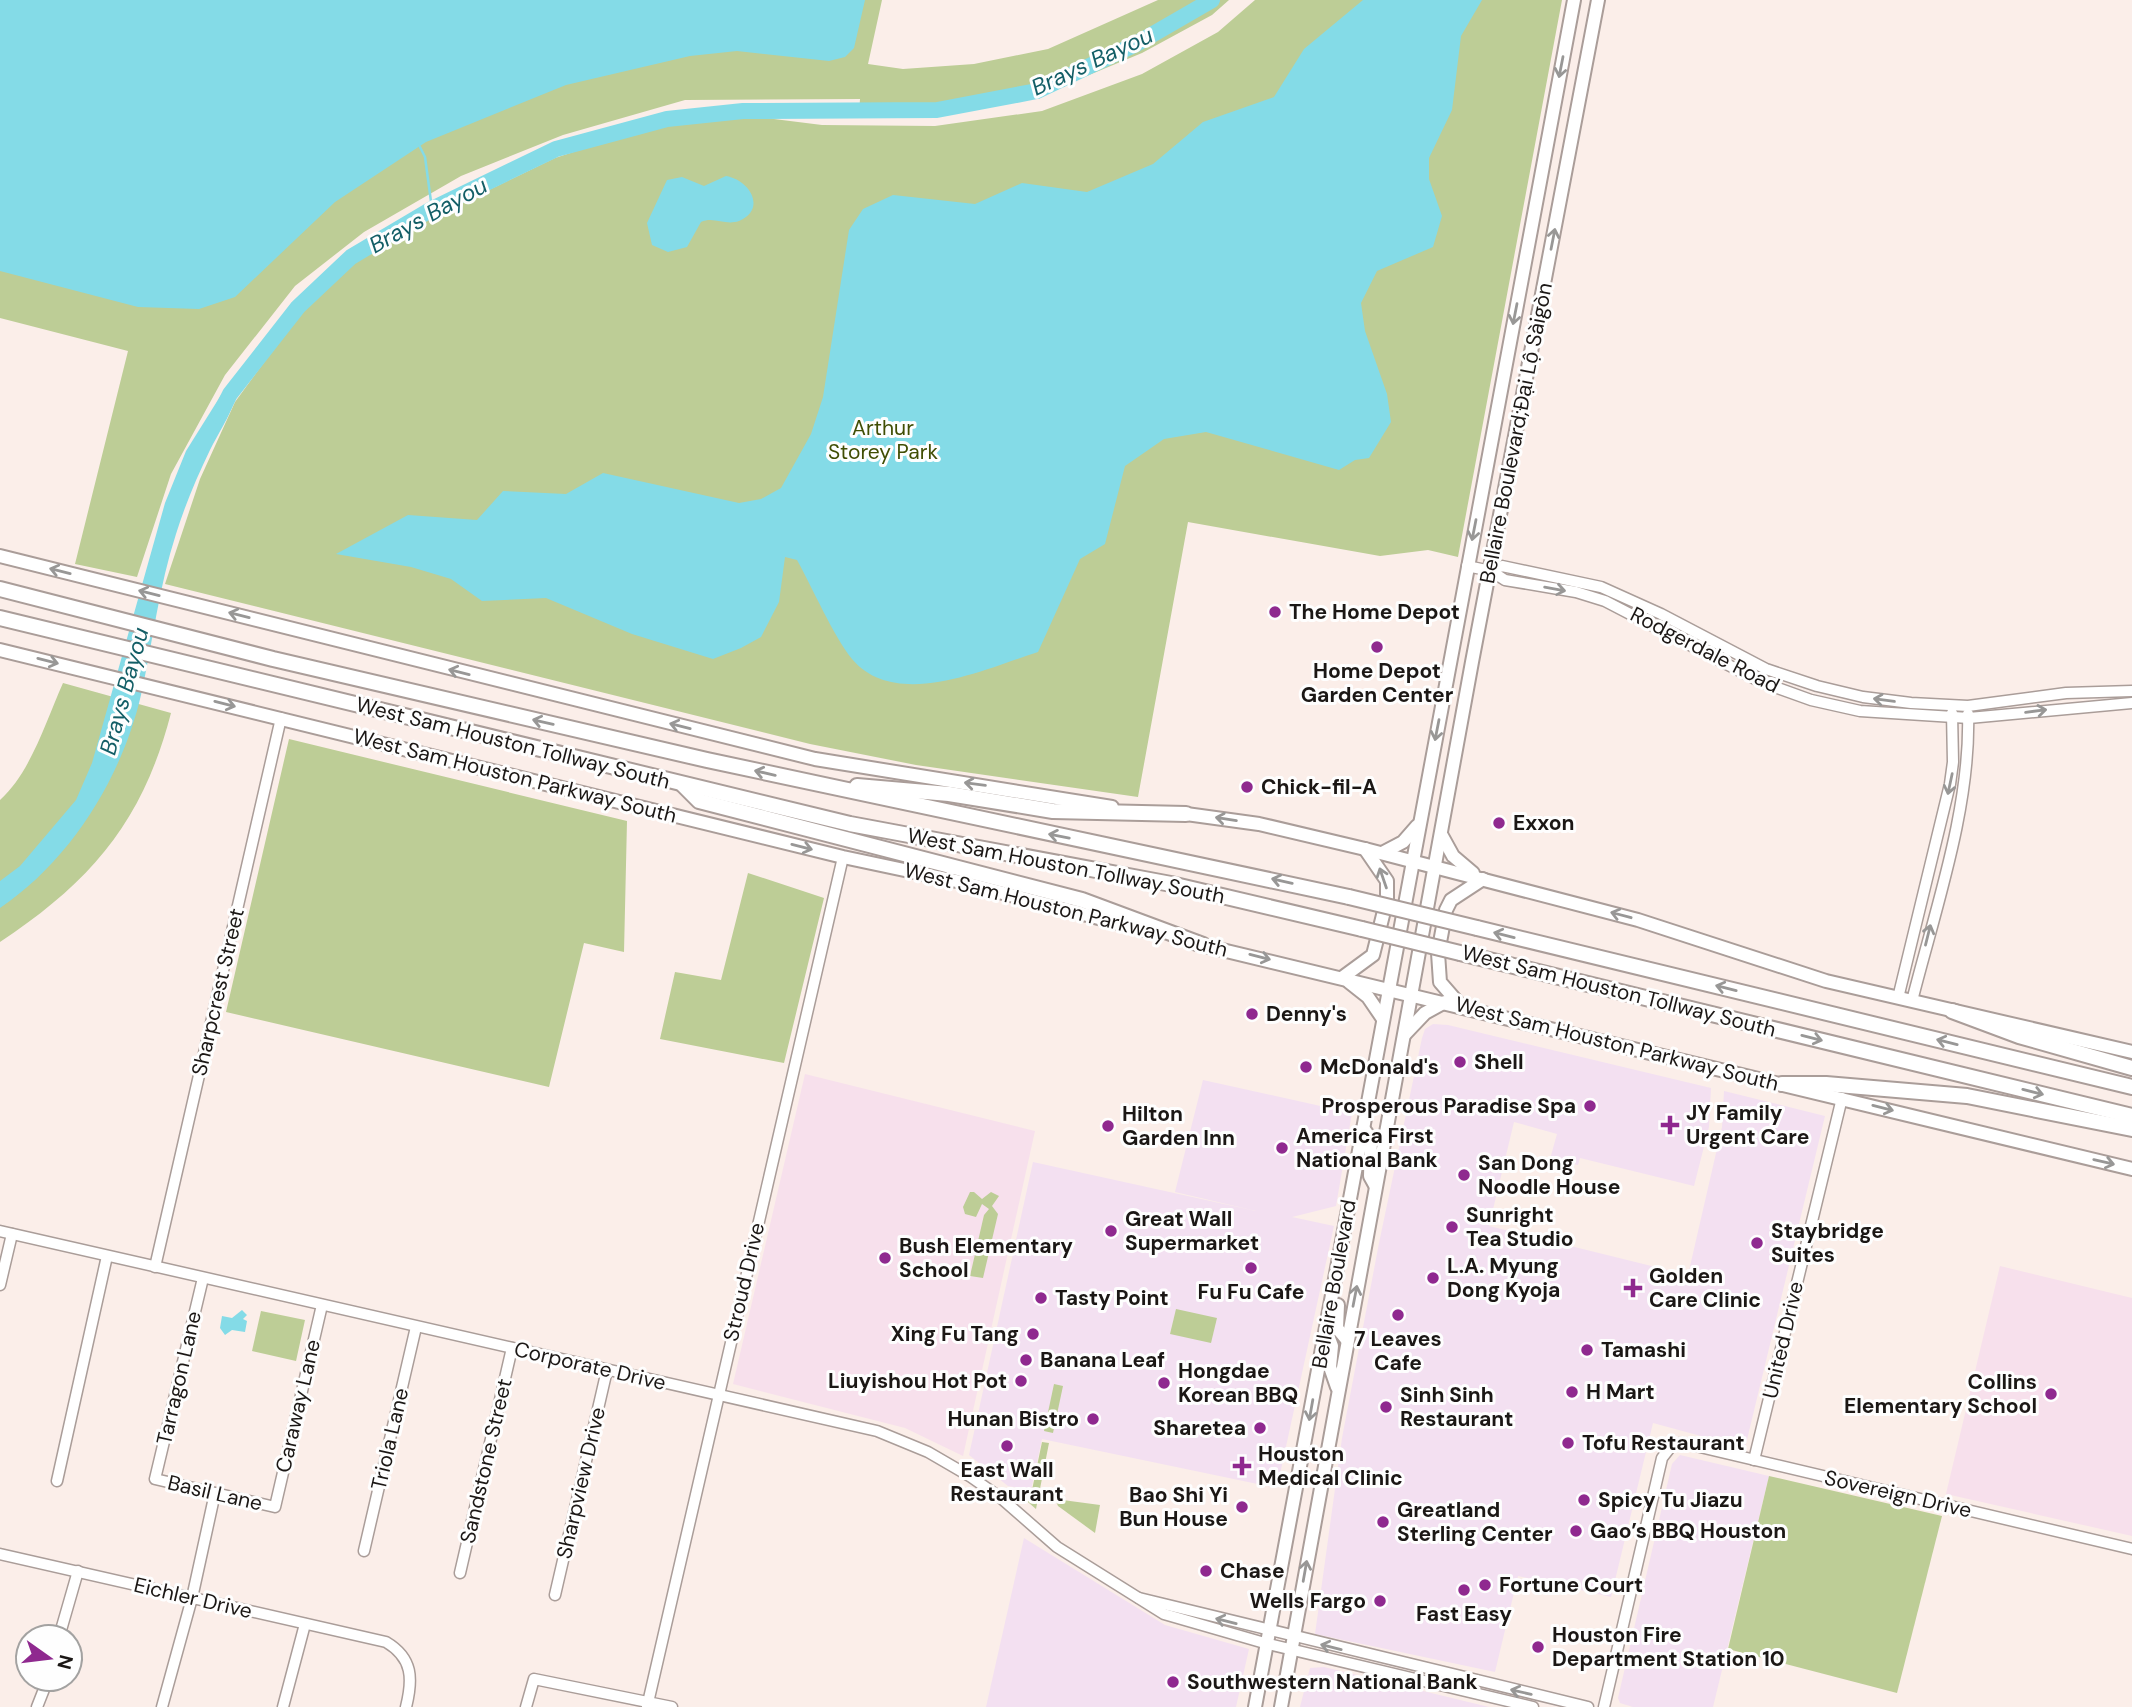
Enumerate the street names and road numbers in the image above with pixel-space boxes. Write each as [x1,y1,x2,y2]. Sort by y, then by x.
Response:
street label: Bellaire Boulevard;Đại Lộ Sàigòn [1473,280,1559,586]
street label: Rodgerdale Road [1626,600,1784,700]
street label: West Sam Houston Tollway South [353,690,673,796]
street label: West Sam Houston Parkway South [350,722,680,830]
street label: West Sam Houston Tollway South [905,821,1227,911]
street label: West Sam Houston Parkway South [901,856,1231,964]
street label: Sharpcrest Street [185,905,251,1079]
street label: West Sam Houston Tollway South [1459,938,1779,1044]
street label: West Sam Houston Parkway South [1452,990,1782,1098]
street label: Bellaire Boulevard [1305,1197,1363,1371]
street label: Stroud Drive [717,1220,771,1344]
street label: United Drive [1756,1279,1810,1401]
street label: Tarragon Lane [150,1308,208,1448]
street label: Corporate Drive [511,1335,669,1397]
street label: Caraway Lane [269,1337,327,1475]
street label: Sandstone Street [453,1376,519,1546]
street label: Triola Lane [365,1385,415,1493]
street label: Sharpview Drive [550,1404,612,1562]
street label: Sovereign Drive [1822,1463,1974,1525]
street label: Basil Lane [165,1469,265,1517]
street label: Eichler Drive [131,1571,255,1625]

